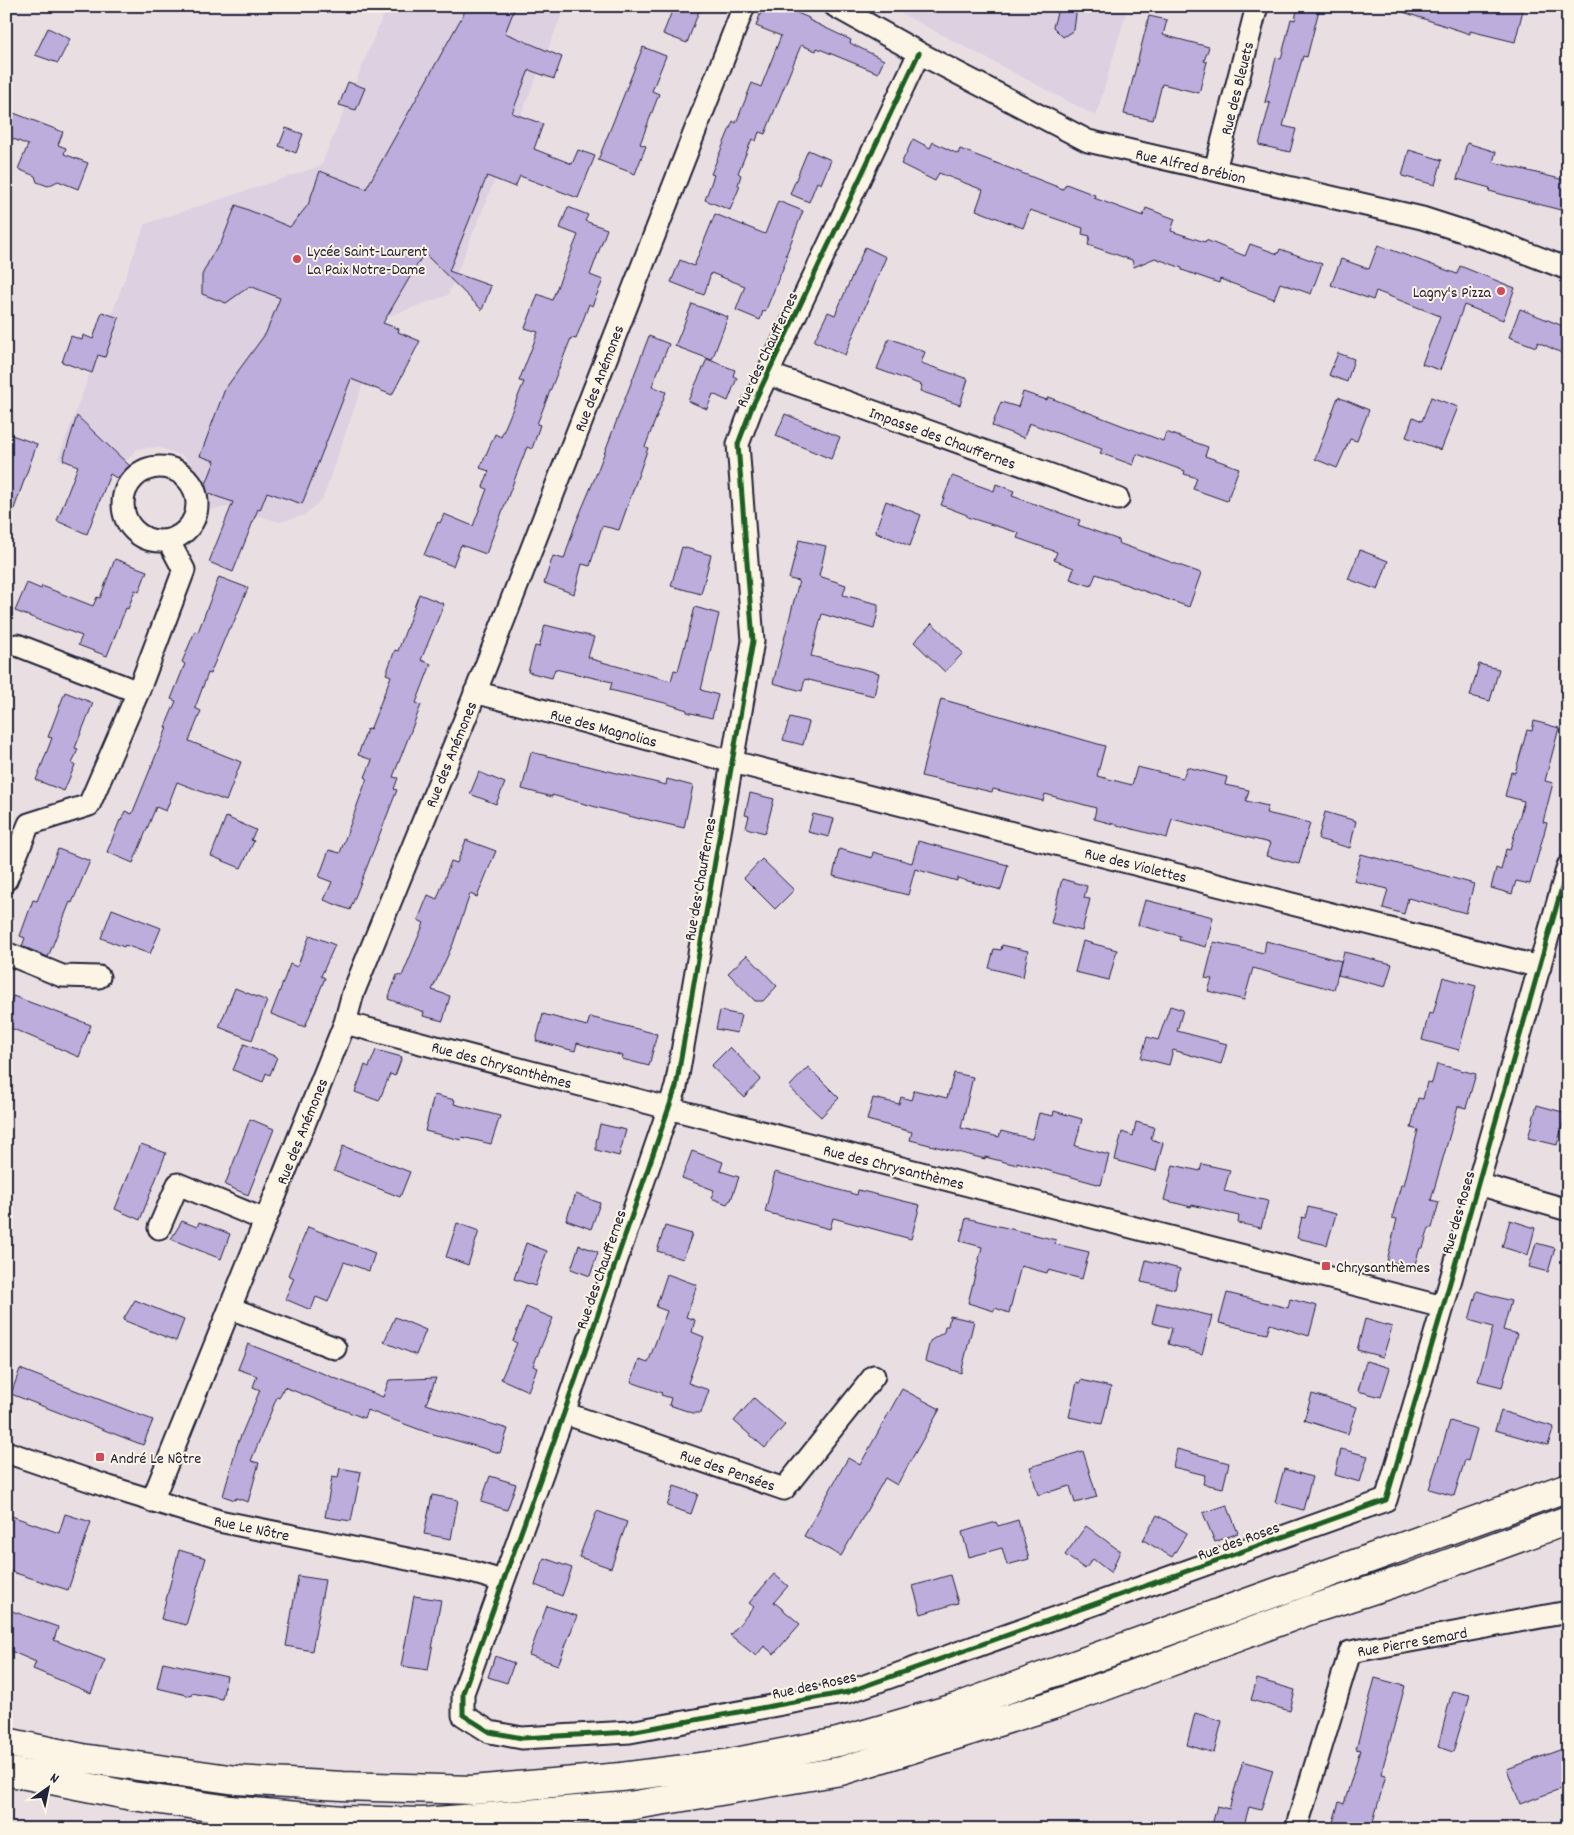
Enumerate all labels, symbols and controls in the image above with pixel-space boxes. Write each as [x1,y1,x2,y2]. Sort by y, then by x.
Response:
street label: Rue des Bleuets [1216,39,1261,138]
street label: Rue Alfred Brébion [1133,144,1248,191]
place label: Lycée Saint-Laurent La Paix Notre-Dame [307,241,428,282]
marker: Lycée Saint-Laurent La Paix Notre-Dame [291,253,303,265]
place label: Lagny's Pizza [1413,282,1491,305]
marker: Lagny's Pizza [1495,285,1507,297]
street label: Rue des Chauffernes [731,288,805,412]
street label: Rue des Anémones [569,322,631,436]
street label: Impasse des Chauffernes [866,402,1019,477]
street label: Rue des Anémones [421,698,484,811]
street label: Rue des Magnolias [547,704,660,755]
street label: Rue des Chauffernes [679,816,724,943]
street label: Rue des Violettes [1082,843,1189,890]
street label: Rue des Chrysanthèmes [429,1037,574,1096]
street label: Rue des Anémones [272,1075,335,1188]
street label: Rue des Chrysanthèmes [821,1140,967,1197]
street label: Rue des Roses [1437,1168,1482,1257]
street label: Rue des Chauffernes [571,1207,634,1333]
place label: Chrysanthèmes [1336,1257,1430,1280]
marker: Chrysanthèmes [1320,1260,1332,1272]
street label: Rue des Pensées [676,1444,778,1499]
place label: André Le Nôtre [110,1448,201,1471]
marker: André Le Nôtre [94,1451,106,1463]
street label: Rue Le Nôtre [212,1510,291,1549]
street label: Rue des Roses [1195,1517,1283,1568]
street label: Rue Pierre Semard [1356,1622,1469,1664]
street label: Rue des Roses [770,1666,859,1707]
north arrow [22,1762,72,1812]
text: N [46,1769,62,1789]

